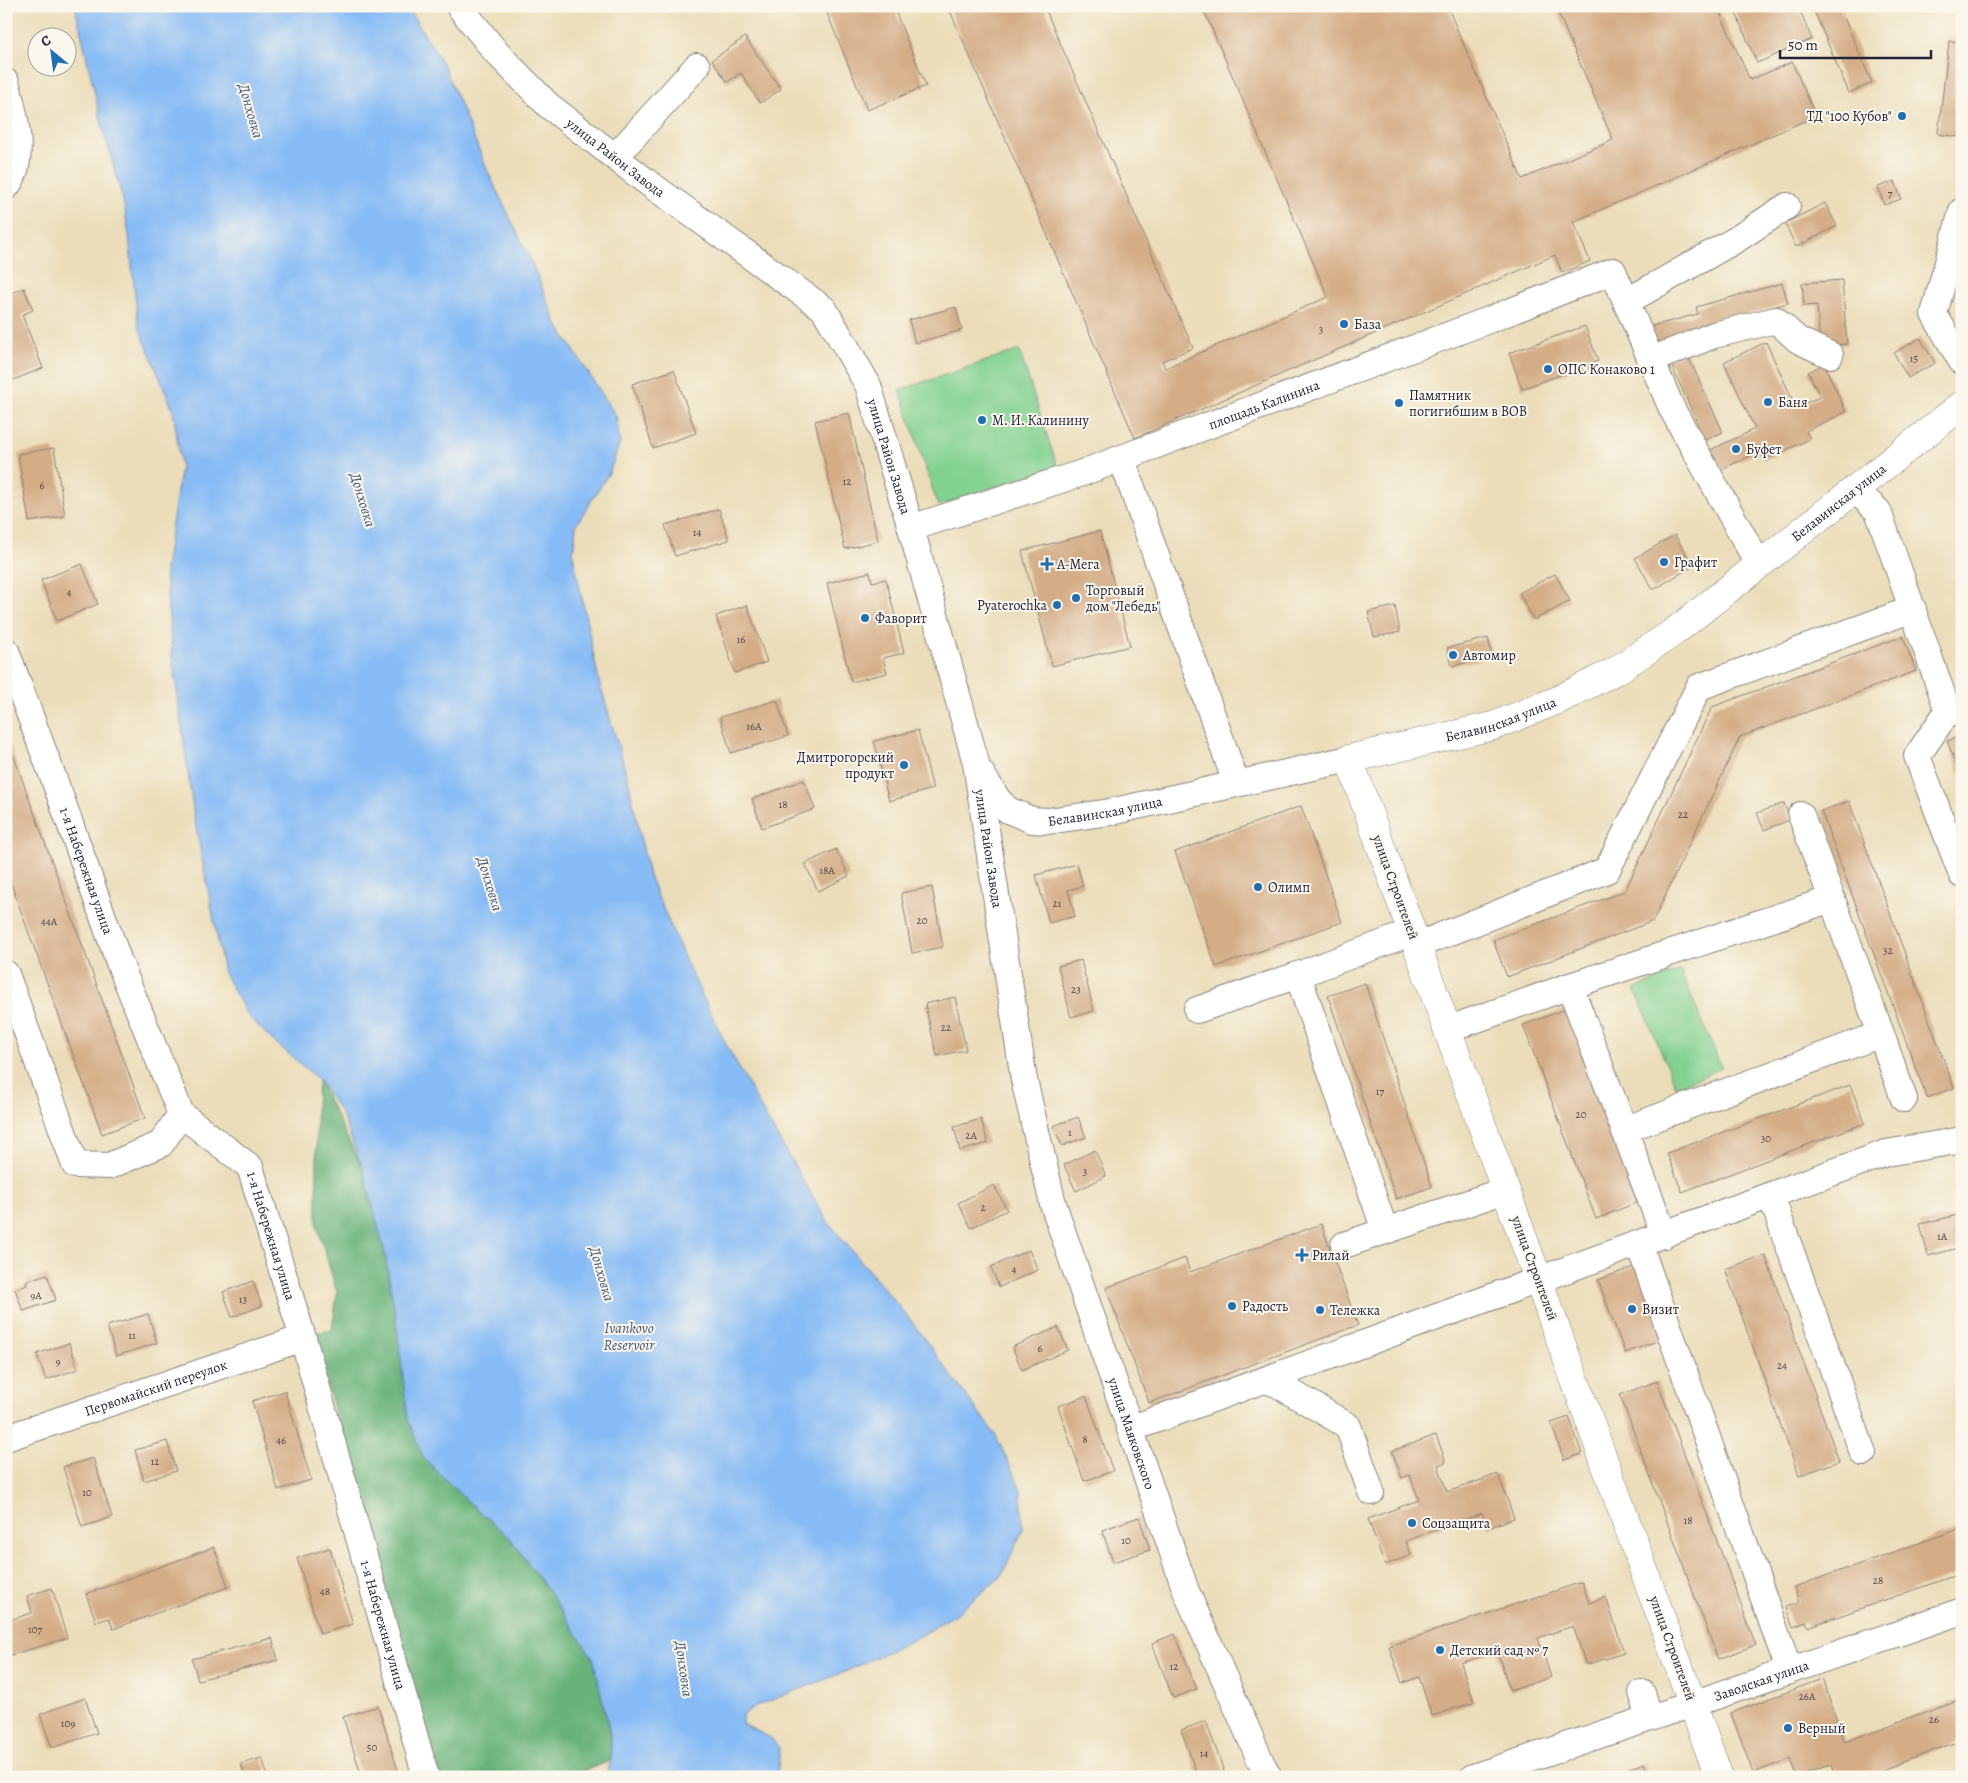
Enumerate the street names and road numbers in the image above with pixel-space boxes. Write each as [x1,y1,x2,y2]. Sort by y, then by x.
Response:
street label: улица Район Завода [561,113,669,202]
street label: площадь Калинина [1206,375,1323,435]
street label: улица Район Завода [862,396,915,517]
street label: Белавинская улица [1787,459,1891,546]
street label: Белавинская улица [1443,693,1560,747]
street label: улица Район Завода [970,787,1007,910]
street label: Белавинская улица [1047,792,1165,831]
street label: 1-я Набережная улица [55,805,118,938]
street label: улица Строителей [1367,831,1423,942]
street label: 1-я Набережная улица [242,1169,300,1303]
street label: улица Строителей [1506,1212,1562,1323]
street label: Первомайский переулок [82,1355,230,1421]
street label: улица Маяковского [1103,1374,1159,1492]
street label: 1-я Набережная улица [356,1558,410,1693]
street label: улица Строителей [1644,1592,1700,1703]
street label: Заводская улица [1711,1655,1812,1706]

